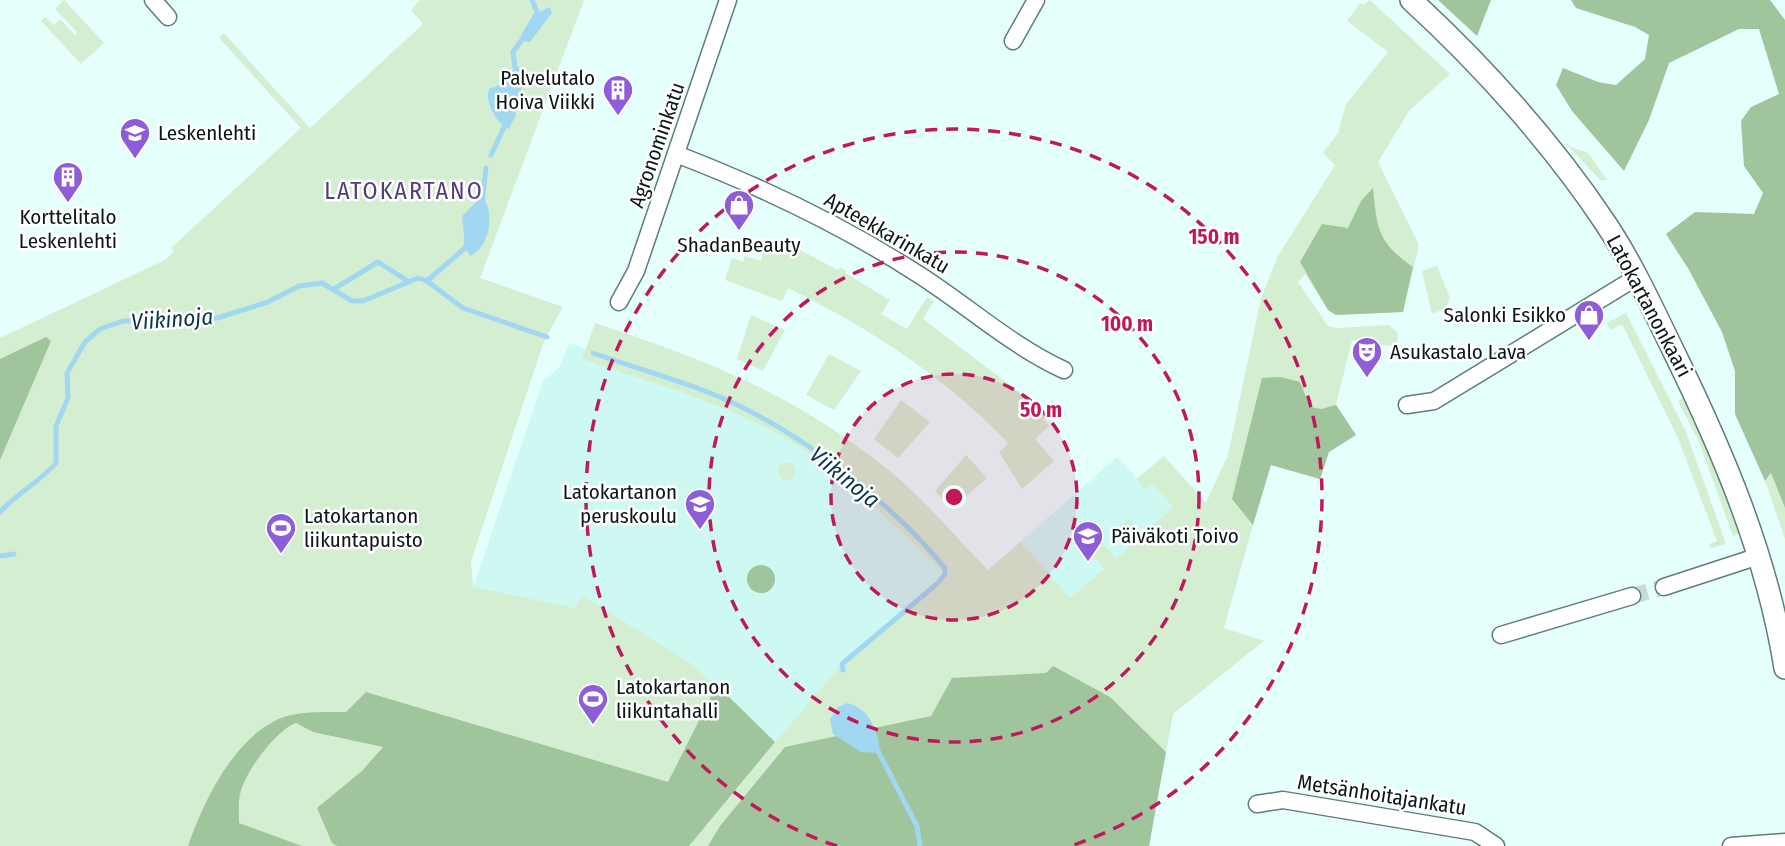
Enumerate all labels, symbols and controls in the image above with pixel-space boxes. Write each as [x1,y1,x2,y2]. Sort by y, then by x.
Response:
place label: Palvelutalo Hoiva Viikki [496,65,595,115]
building icon: Palvelutalo Hoiva Viikki [601,73,635,117]
street label: Agronominkatu [623,79,691,211]
school or university icon: Leskenlehti [118,116,152,160]
place label: Leskenlehti [158,120,256,146]
building icon: Korttelitalo Leskenlehti [51,160,85,204]
district label: LATOKARTANO [324,177,484,205]
street label: Apteekkarinkatu [820,187,954,279]
shop icon: ShadanBeauty [722,188,756,232]
place label: Korttelitalo Leskenlehti [19,204,117,254]
text: 150 m [1188,224,1240,250]
street label: Latokartanonkaari [1601,231,1697,381]
place label: ShadanBeauty [677,232,801,258]
shop icon: Salonki Esikko [1572,298,1606,342]
water label: Viikinoja [130,302,214,336]
place label: Salonki Esikko [1444,302,1566,328]
text: 100 m [1101,311,1153,337]
theatre icon: Asukastalo Lava [1350,335,1384,379]
place label: Asukastalo Lava [1390,339,1526,365]
text: 50 m [1020,397,1062,423]
water label: Viikinoja [804,440,886,514]
place label: Latokartanon peruskoulu [563,479,677,529]
centre of rings [942,485,966,509]
school or university icon: Latokartanon peruskoulu [683,487,717,531]
place label: Latokartanon liikuntapuisto [304,503,423,553]
sports icon: Latokartanon liikuntapuisto [264,511,298,555]
school or university icon: Päiväkoti Toivo [1071,519,1105,563]
place label: Päiväkoti Toivo [1111,523,1239,549]
place label: Latokartanon liikuntahalli [616,674,730,724]
sports icon: Latokartanon liikuntahalli [576,682,610,726]
street label: Metsänhoitajankatu [1296,769,1468,821]

